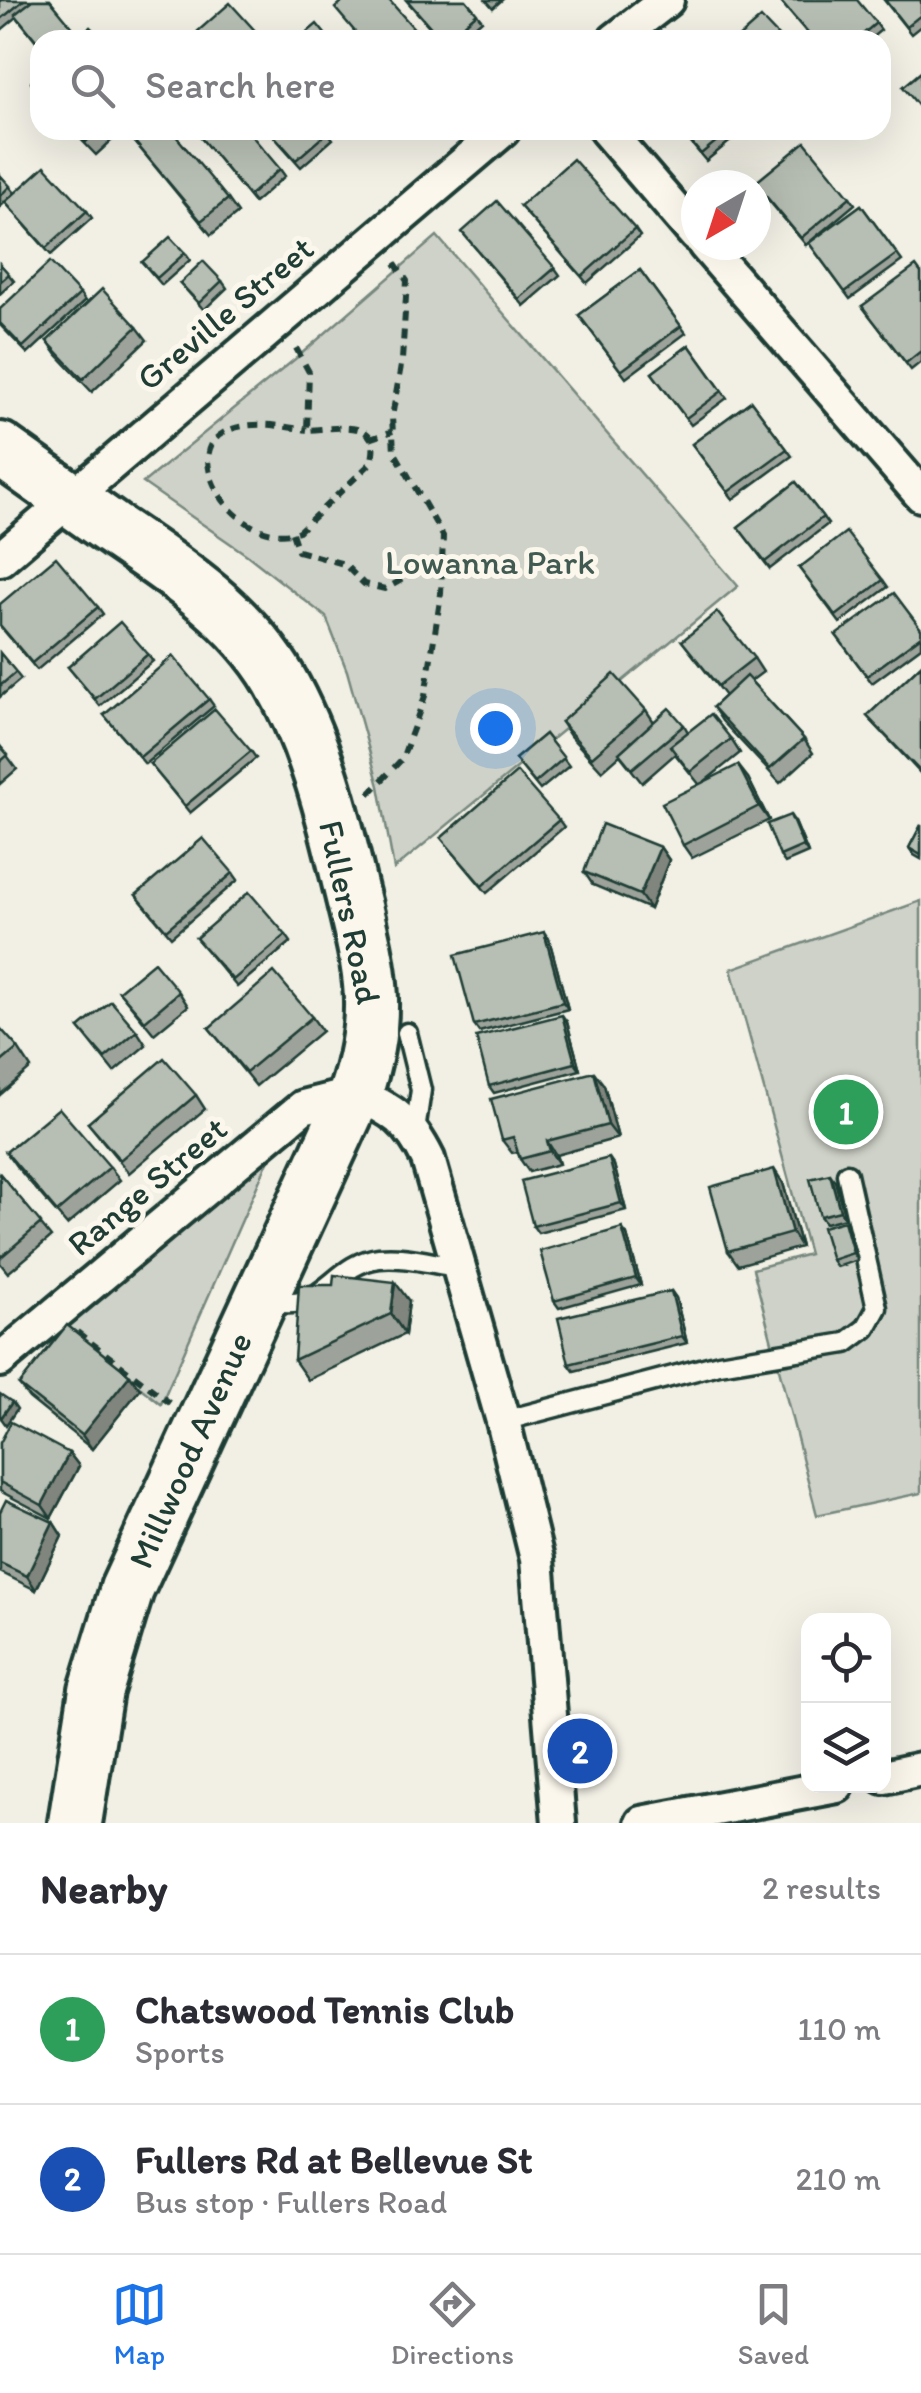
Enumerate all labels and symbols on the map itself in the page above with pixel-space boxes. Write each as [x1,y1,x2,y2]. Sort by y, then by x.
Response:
north arrow [681,170,771,260]
street label: Greville Street [128,227,322,399]
park label: Lowanna Park [385,541,595,583]
your location [470,703,521,754]
street label: Fullers Road [310,816,390,1008]
pin: 1 [814,1074,878,1150]
street label: Range Street [59,1107,235,1265]
street label: Millwood Avenue [119,1325,261,1575]
pin: 2 [548,1714,612,1788]

